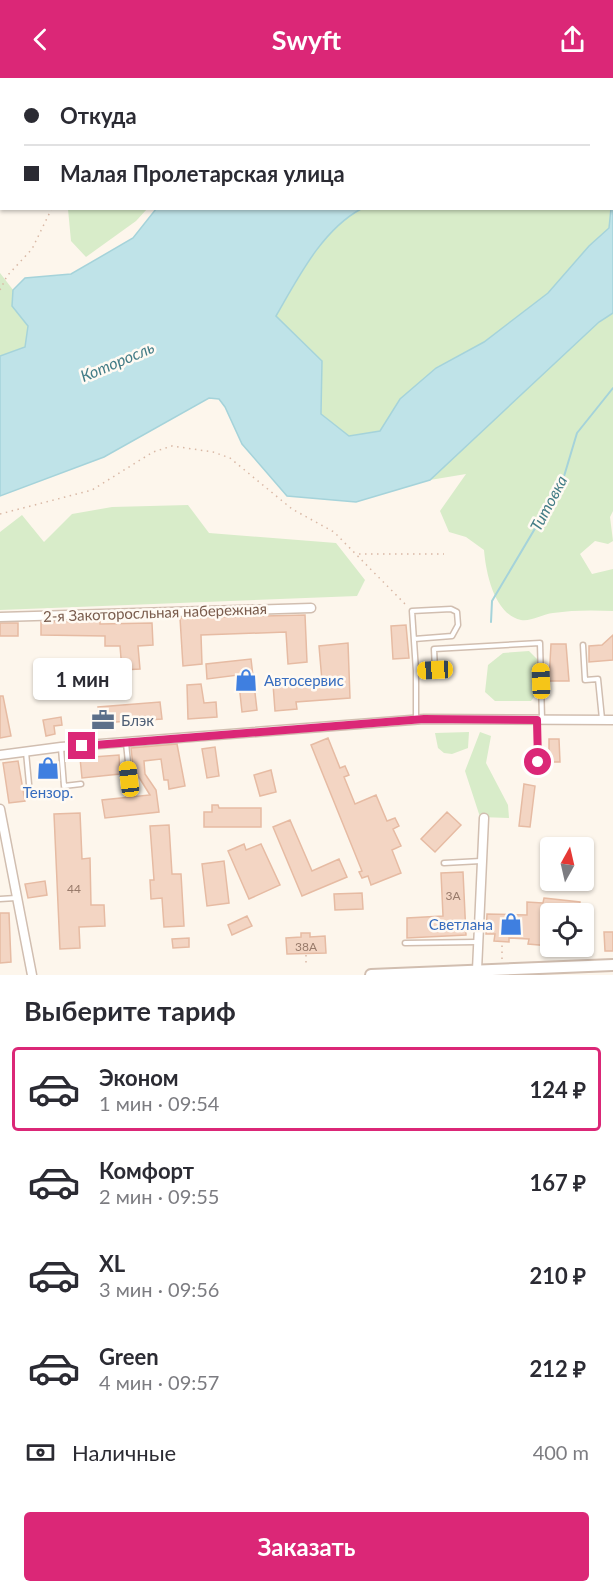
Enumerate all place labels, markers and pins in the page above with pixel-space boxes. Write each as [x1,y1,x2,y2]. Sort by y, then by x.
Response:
shop icon: Автосервис [233,667,259,693]
place label: Автосервис [264,671,344,689]
office icon: Блэк [90,707,116,733]
place label: Блэк [121,711,154,729]
shop icon: Тензор. [35,755,61,781]
place label: Тензор. [23,783,73,801]
shop icon: Светлана [498,911,524,937]
place label: Светлана [429,915,493,933]

